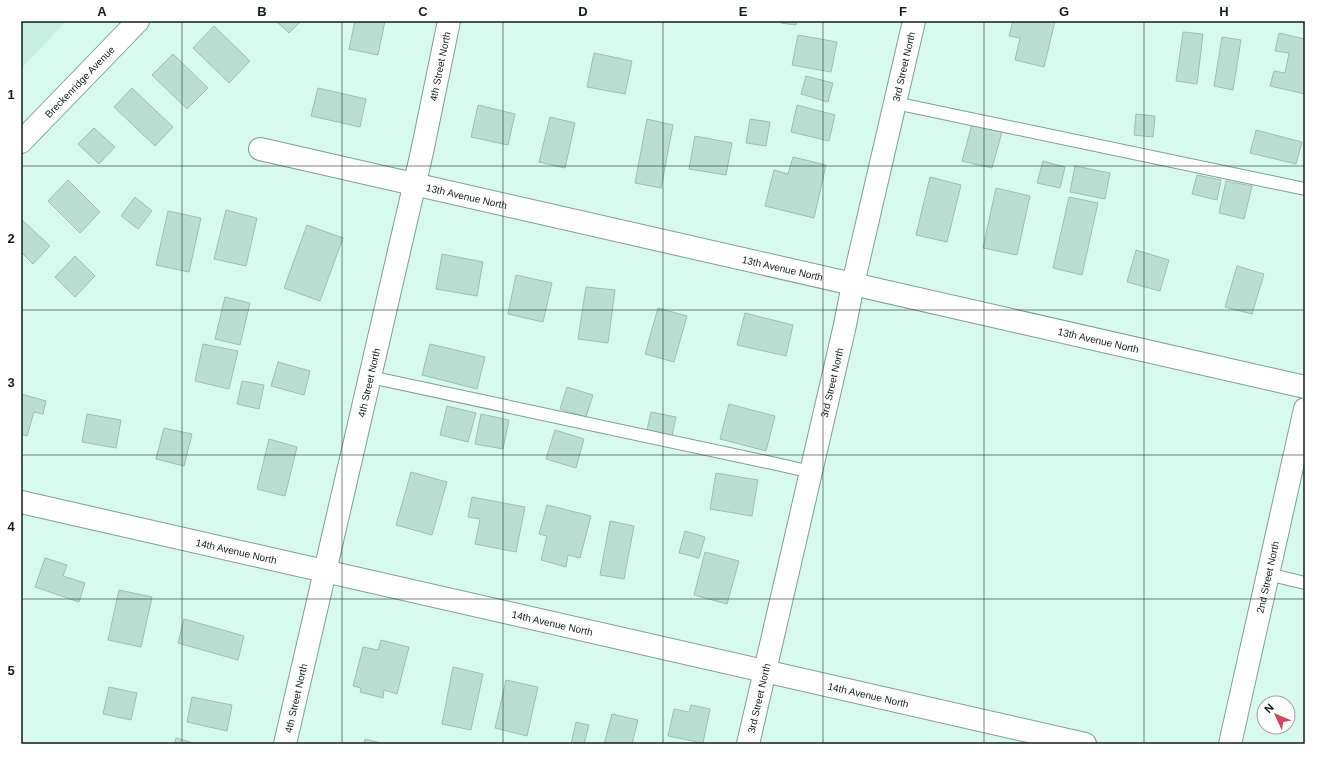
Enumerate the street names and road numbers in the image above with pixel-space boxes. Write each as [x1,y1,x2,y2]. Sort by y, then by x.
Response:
street label: 4th Street North [428,31,453,102]
street label: 3rd Street North [891,31,917,103]
street label: Breckenridge Avenue [43,44,117,120]
street label: 13th Avenue North [425,182,508,211]
street label: 13th Avenue North [741,254,824,283]
street label: 13th Avenue North [1057,326,1140,355]
street label: 4th Street North [356,347,382,418]
street label: 3rd Street North [819,347,846,419]
street label: 14th Avenue North [195,537,278,566]
street label: 2nd Street North [1254,540,1281,614]
street label: 14th Avenue North [511,609,594,638]
street label: 3rd Street North [746,662,772,734]
street label: 4th Street North [283,663,309,734]
street label: 14th Avenue North [827,681,910,710]

